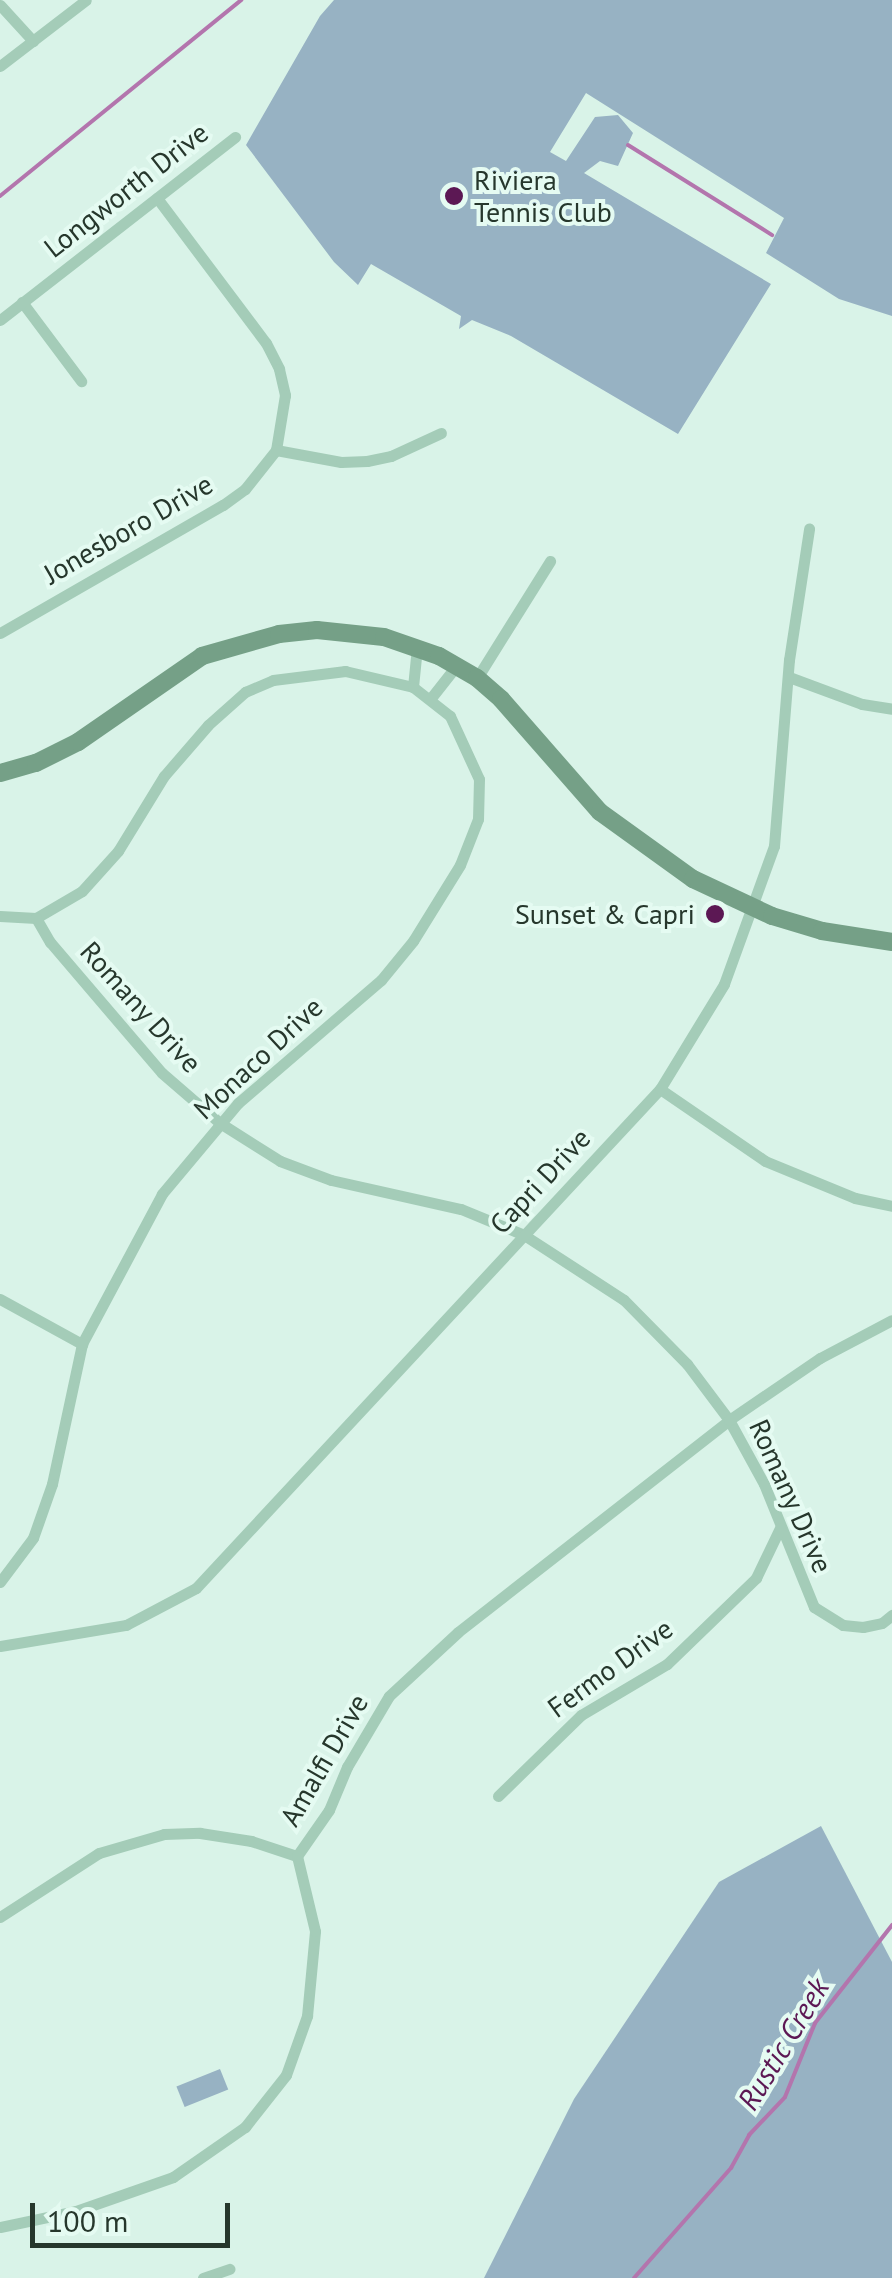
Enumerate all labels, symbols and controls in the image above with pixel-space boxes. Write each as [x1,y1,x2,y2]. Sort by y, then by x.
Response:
street label: Longworth Drive [37,116,215,264]
place label: Riviera Tennis Club [474,163,612,229]
marker: Riviera Tennis Club [443,185,465,207]
street label: Jonesboro Drive [38,467,218,591]
place label: Sunset & Capri [515,897,695,931]
marker: Sunset & Capri [704,903,726,925]
street label: Romany Drive [73,934,209,1080]
street label: Monaco Drive [187,990,329,1126]
street label: Capri Drive [483,1121,597,1241]
street label: Romany Drive [742,1414,840,1578]
street label: Fermo Drive [541,1611,679,1725]
street label: Amalfi Drive [273,1688,375,1832]
water label: Rustic Creek [729,1971,837,2117]
scale bar [35,2183,235,2245]
text: 100 m [47,2201,128,2240]

